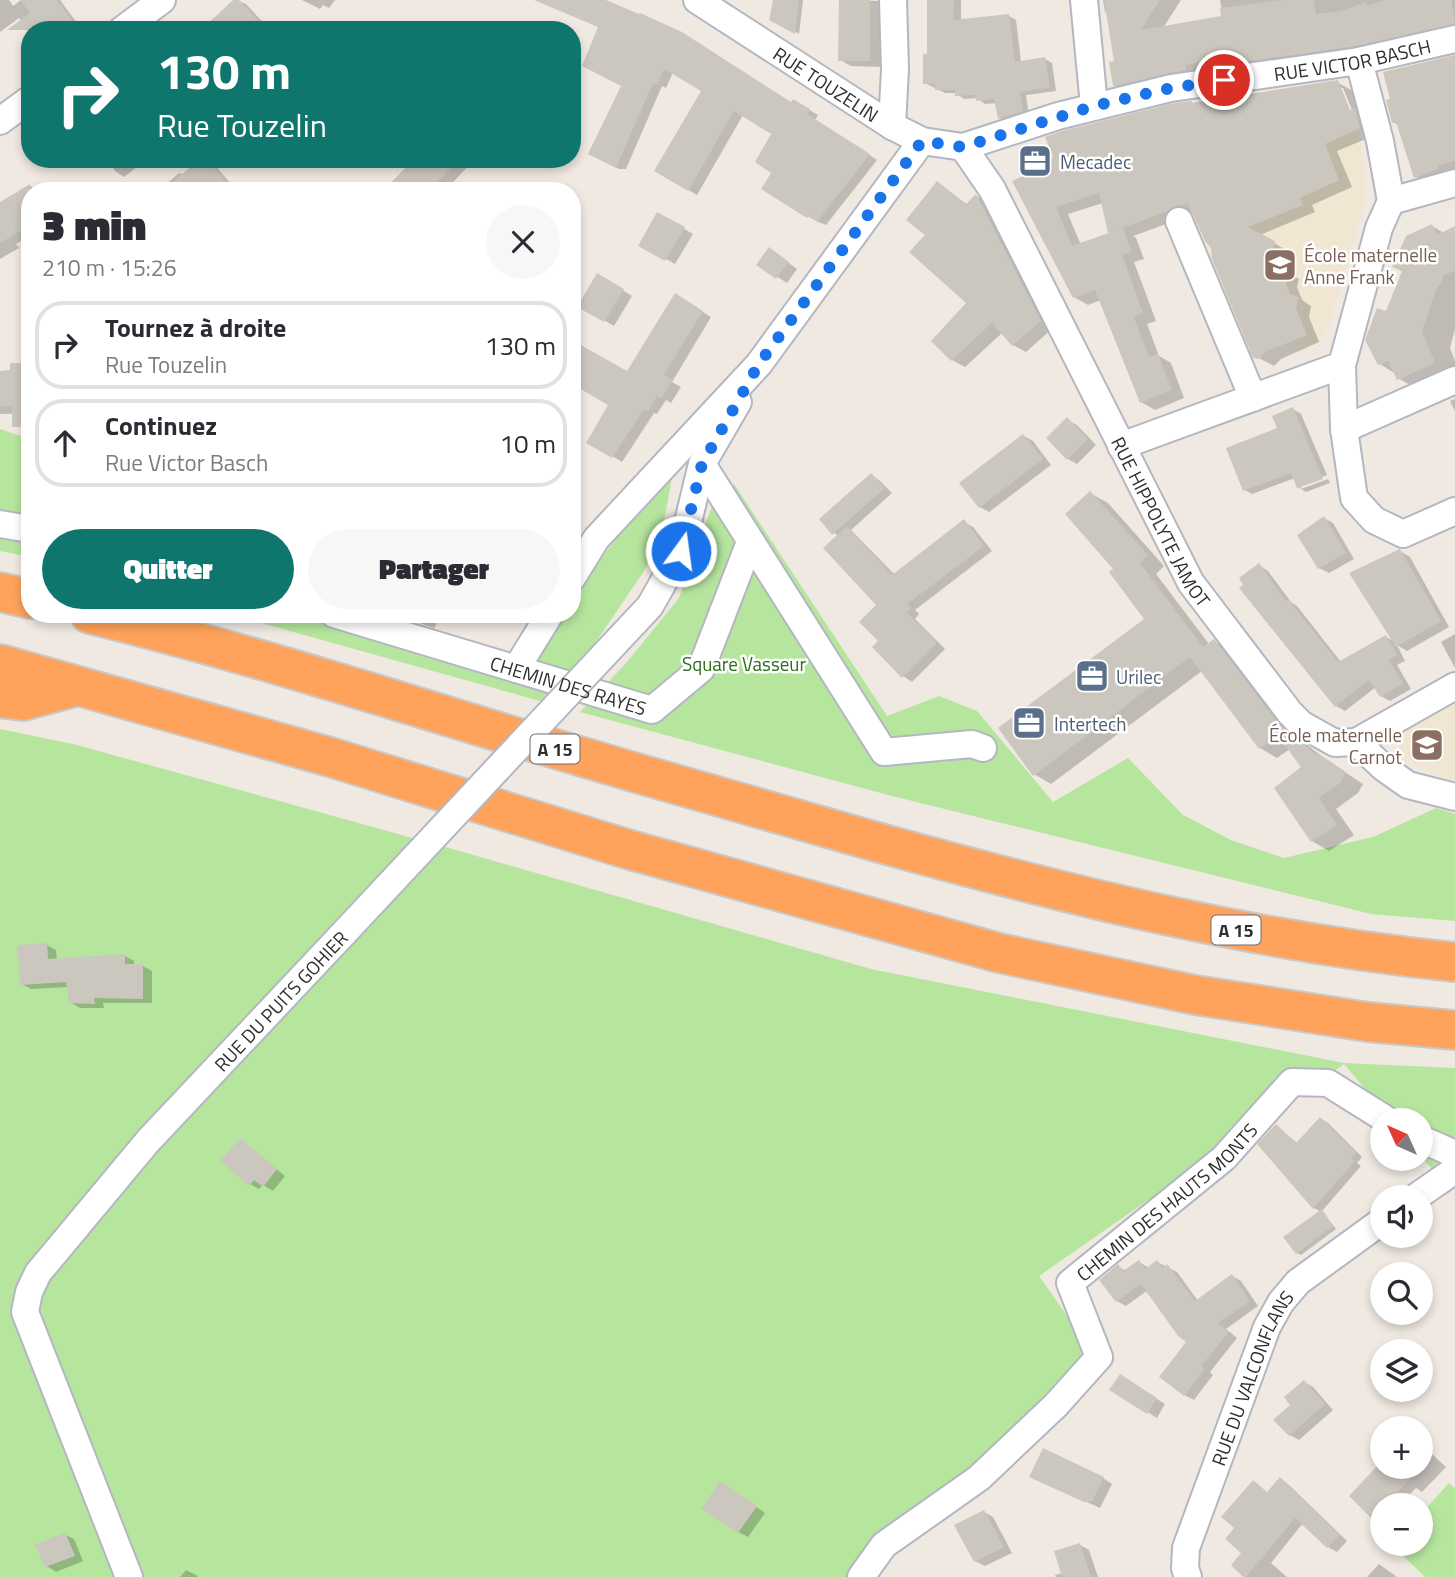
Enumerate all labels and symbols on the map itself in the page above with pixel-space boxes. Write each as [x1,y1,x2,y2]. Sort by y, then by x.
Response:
street label: RUE VICTOR BASCH [1272,31,1433,88]
street label: RUE TOUZELIN [768,39,885,128]
pin [1194,50,1254,110]
office icon: Mecadec [1016,142,1054,180]
place label: Mecadec [1060,147,1131,176]
place label: École maternelle Anne Frank [1304,240,1437,291]
school or university icon: École maternelle Anne Frank [1261,246,1299,284]
street label: RUE HIPPOLYTE JAMOT [1105,431,1218,612]
position arrow [644,514,718,588]
street label: CHEMIN DES RAYES [487,648,650,722]
park label: Square Vasseur [682,649,806,678]
office icon: Urilec [1073,657,1111,695]
place label: Urilec [1116,662,1161,691]
office icon: Intertech [1010,704,1048,742]
place label: Intertech [1054,709,1126,738]
place label: École maternelle Carnot [1269,720,1402,771]
school or university icon: École maternelle Carnot [1408,726,1446,764]
road number: A 15 [530,734,580,764]
road number: A 15 [1212,916,1260,945]
street label: RUE DU PUITS GOHIER [207,924,354,1077]
north arrow [1370,1108,1433,1171]
street label: CHEMIN DES HAUTS MONTS [1069,1116,1264,1287]
street label: RUE DU VALCONFLANS [1203,1283,1300,1470]

